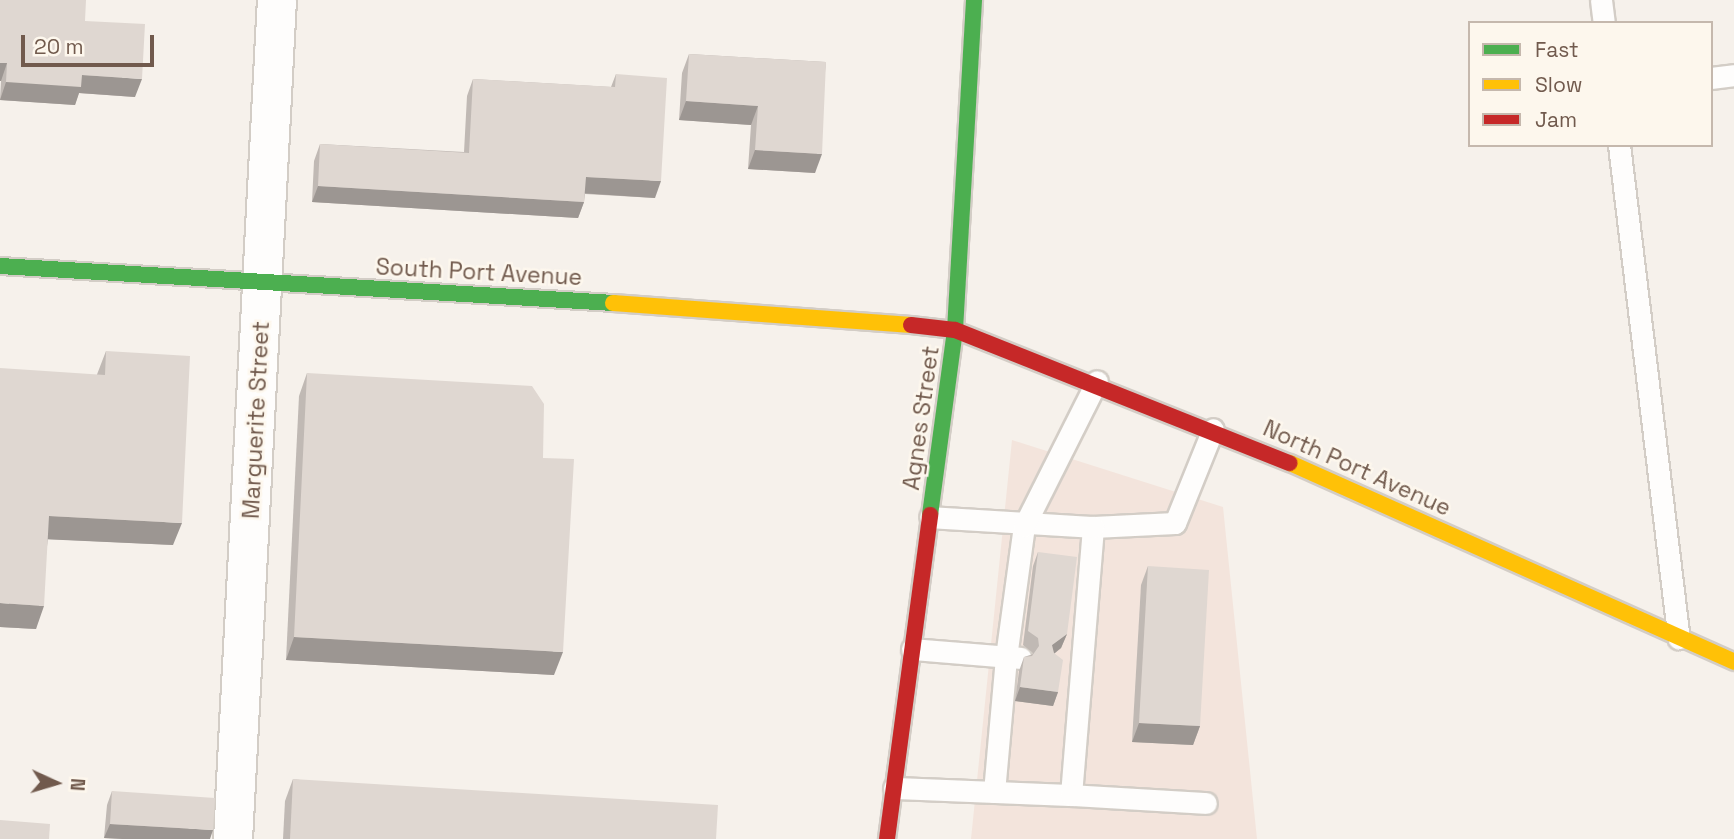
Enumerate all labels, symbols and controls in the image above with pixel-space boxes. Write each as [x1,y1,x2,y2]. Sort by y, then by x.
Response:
scale bar [24,21,158,65]
legend [1468,21,1713,147]
text: 20 m [34,33,84,60]
text: Fast [1535,36,1579,63]
text: Slow [1535,71,1583,98]
text: Jam [1535,106,1577,133]
street label: South Port Avenue [375,253,583,291]
street label: Marguerite Street [237,320,275,520]
street label: Agnes Street [897,344,945,492]
street label: North Port Avenue [1259,414,1455,522]
north arrow [21,748,91,818]
text: N [65,777,90,792]

